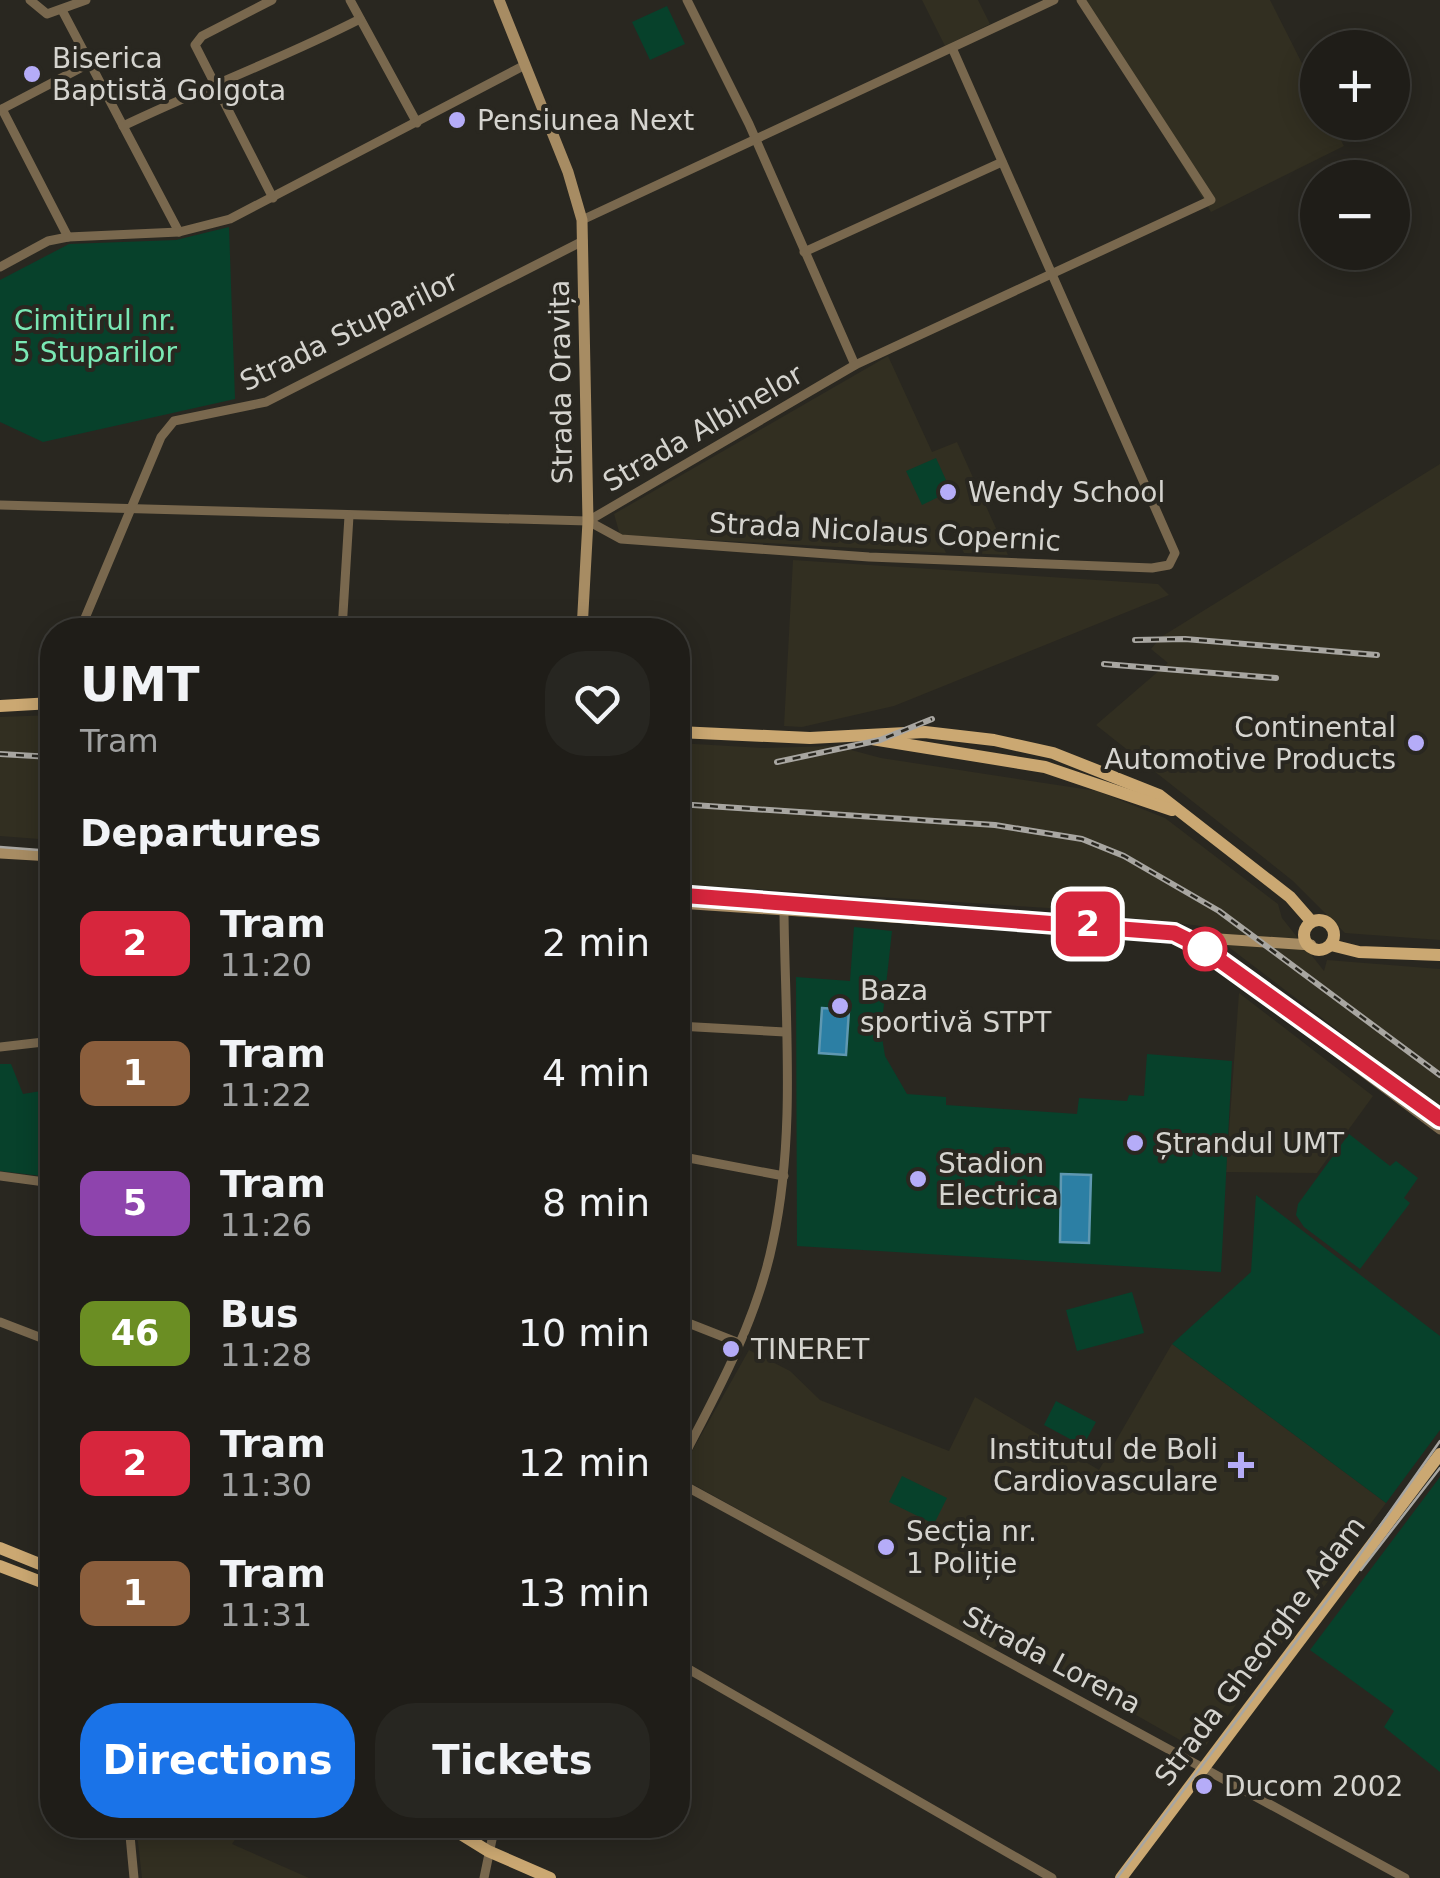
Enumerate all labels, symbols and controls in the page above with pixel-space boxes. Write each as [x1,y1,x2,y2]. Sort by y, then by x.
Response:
map controls [1300,30,1410,270]
button: + [1300,30,1410,140]
place label: Biserica Baptistă Golgota [52,42,286,107]
marker: Biserica Baptistă Golgota [21,63,43,85]
place label: Pensiunea Next [477,104,694,137]
marker: Pensiunea Next [446,109,468,131]
button: − [1300,160,1410,270]
street label: Strada Stuparilor [235,264,464,398]
street label: Strada Oravița [543,280,579,484]
park label: Cimitirul nr. 5 Stuparilor [13,304,177,369]
street label: Strada Albinelor [597,357,809,499]
place label: Wendy School [968,476,1165,509]
marker: Wendy School [937,481,959,503]
street label: Strada Nicolaus Copernic [708,506,1062,558]
button: heart [545,651,650,756]
text: UMT [80,656,199,712]
place label: Continental Automotive Products [1104,711,1396,776]
text: Tram [80,722,159,760]
marker: Continental Automotive Products [1405,732,1427,754]
text: Departures [80,811,321,855]
line badge: 2 [1056,892,1120,956]
text: Tram [220,902,326,946]
text: 2 [1076,904,1100,944]
text: 2 min [542,921,650,965]
text: 2 [123,923,147,963]
unlabelled marker [1184,928,1226,970]
text: 11:20 [220,946,312,984]
place label: Baza sportivă STPT [860,974,1052,1039]
marker: Baza sportivă STPT [829,995,851,1017]
text: Tram [220,1032,326,1076]
text: 4 min [542,1051,650,1095]
text: 1 [123,1053,147,1093]
text: 11:22 [220,1076,312,1114]
place label: Ștrandul UMT [1155,1127,1345,1160]
marker: Ștrandul UMT [1124,1132,1146,1154]
place label: Stadion Electrica [938,1147,1059,1212]
text: Tram [220,1162,326,1206]
marker: Stadion Electrica [907,1168,929,1190]
text: 8 min [542,1181,650,1225]
text: 5 [123,1183,147,1223]
text: 11:26 [220,1206,312,1244]
text: Bus [220,1292,299,1336]
text: 10 min [518,1311,650,1355]
text: 46 [111,1313,159,1353]
place label: TINERET [750,1333,870,1366]
text: 11:28 [220,1336,312,1374]
marker: TINERET [720,1338,742,1360]
text: Tram [220,1422,326,1466]
place label: Institutul de Boli Cardiovasculare [989,1433,1218,1498]
text: 12 min [518,1441,650,1485]
text: 2 [123,1443,147,1483]
marker: Institutul de Boli Cardiovasculare [1228,1452,1254,1478]
text: 11:30 [220,1466,312,1504]
street label: Strada Gheorghe Adam [1148,1510,1372,1792]
place label: Secția nr. 1 Poliție [906,1515,1037,1580]
marker: Secția nr. 1 Poliție [875,1536,897,1558]
text: Tram [220,1552,326,1596]
text: 13 min [518,1571,650,1615]
text: 1 [123,1573,147,1613]
text: 11:31 [220,1596,312,1634]
street label: Strada Lorena [957,1599,1147,1721]
button: Directions [80,1703,355,1818]
button: Tickets [375,1703,650,1818]
place label: Ducom 2002 [1224,1770,1403,1803]
marker: Ducom 2002 [1193,1775,1215,1797]

